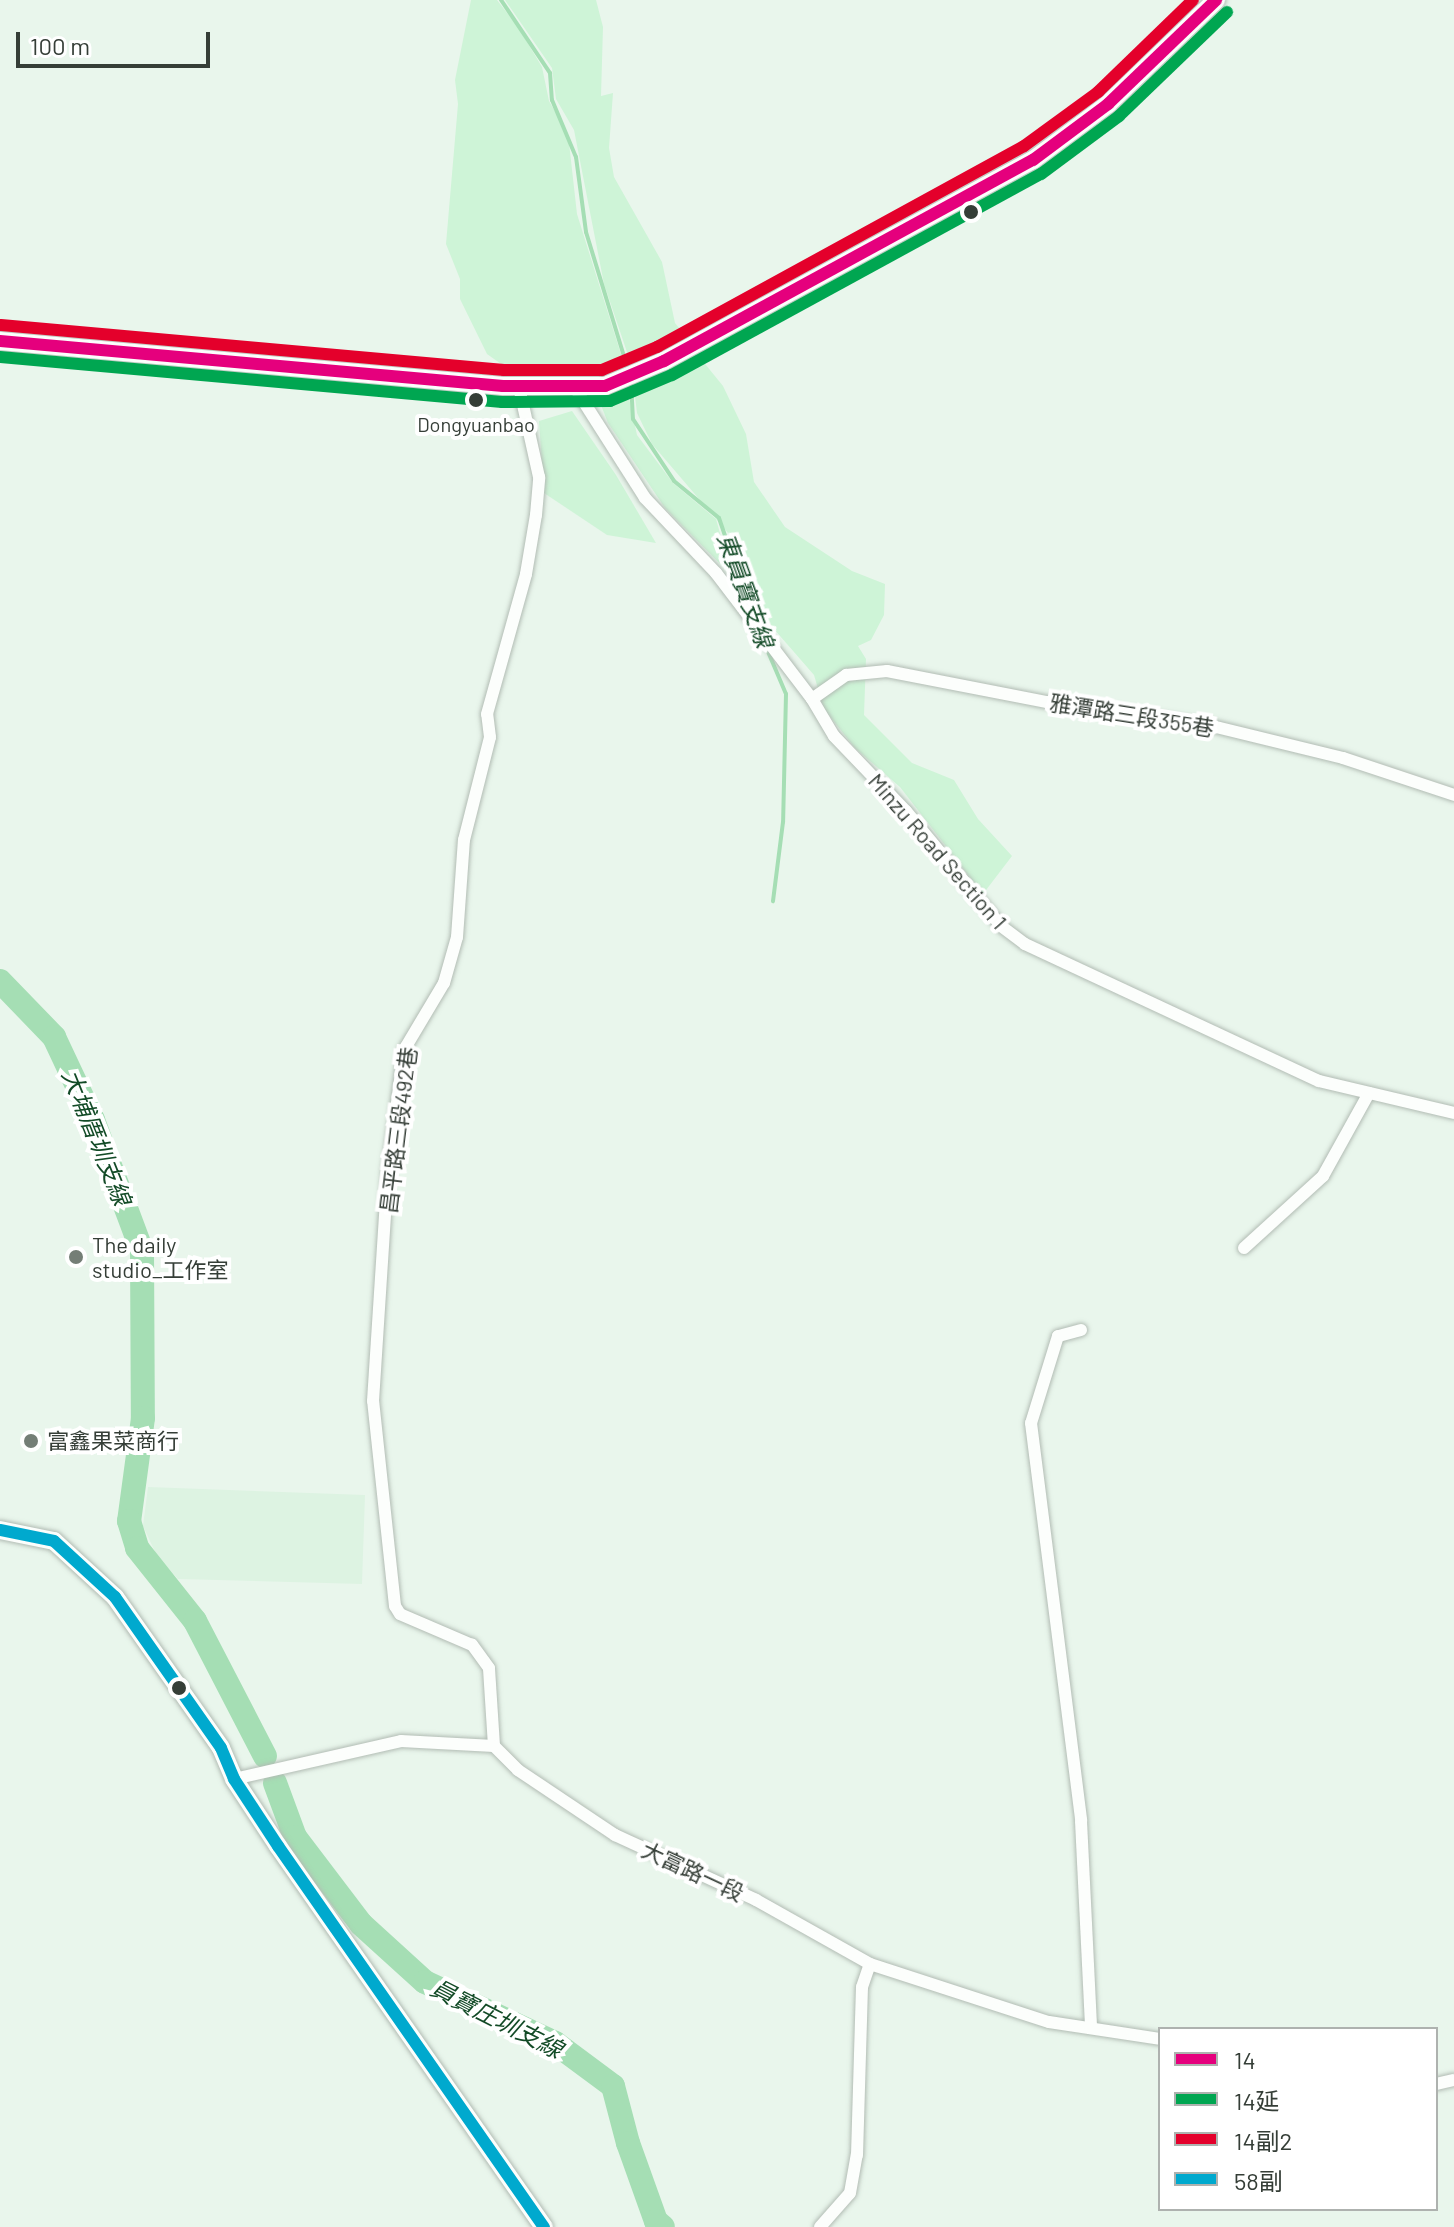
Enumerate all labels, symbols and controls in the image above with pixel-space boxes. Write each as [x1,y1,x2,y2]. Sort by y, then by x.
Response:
scale bar [20,16,214,66]
text: 100 m [30,31,90,60]
unlabelled marker [963,204,979,220]
marker: Dongyuanbao [468,392,484,408]
place label: Dongyuanbao [417,412,535,436]
water label: 東員寶支線 [712,529,780,651]
street label: 雅潭路三段355巷 [1048,689,1216,741]
street label: Minzu Road Section 1 [863,768,1013,934]
street label: 昌平路三段492巷 [375,1045,421,1215]
water label: 大埔厝圳支線 [57,1065,137,1209]
place label: The daily studio_工作室 [92,1231,229,1282]
marker: The daily studio_工作室 [67,1248,85,1266]
place label: 富鑫果菜商行 [47,1428,179,1454]
marker: 富鑫果菜商行 [22,1432,40,1450]
unlabelled marker [171,1680,187,1696]
street label: 大富路一段 [638,1836,748,1906]
water label: 員寶庄圳支線 [426,1972,568,2064]
legend [1158,2027,1438,2211]
text: 14 [1234,2045,1256,2074]
text: 14延 [1234,2086,1280,2115]
text: 14副2 [1234,2126,1293,2155]
text: 58副 [1234,2166,1283,2195]

